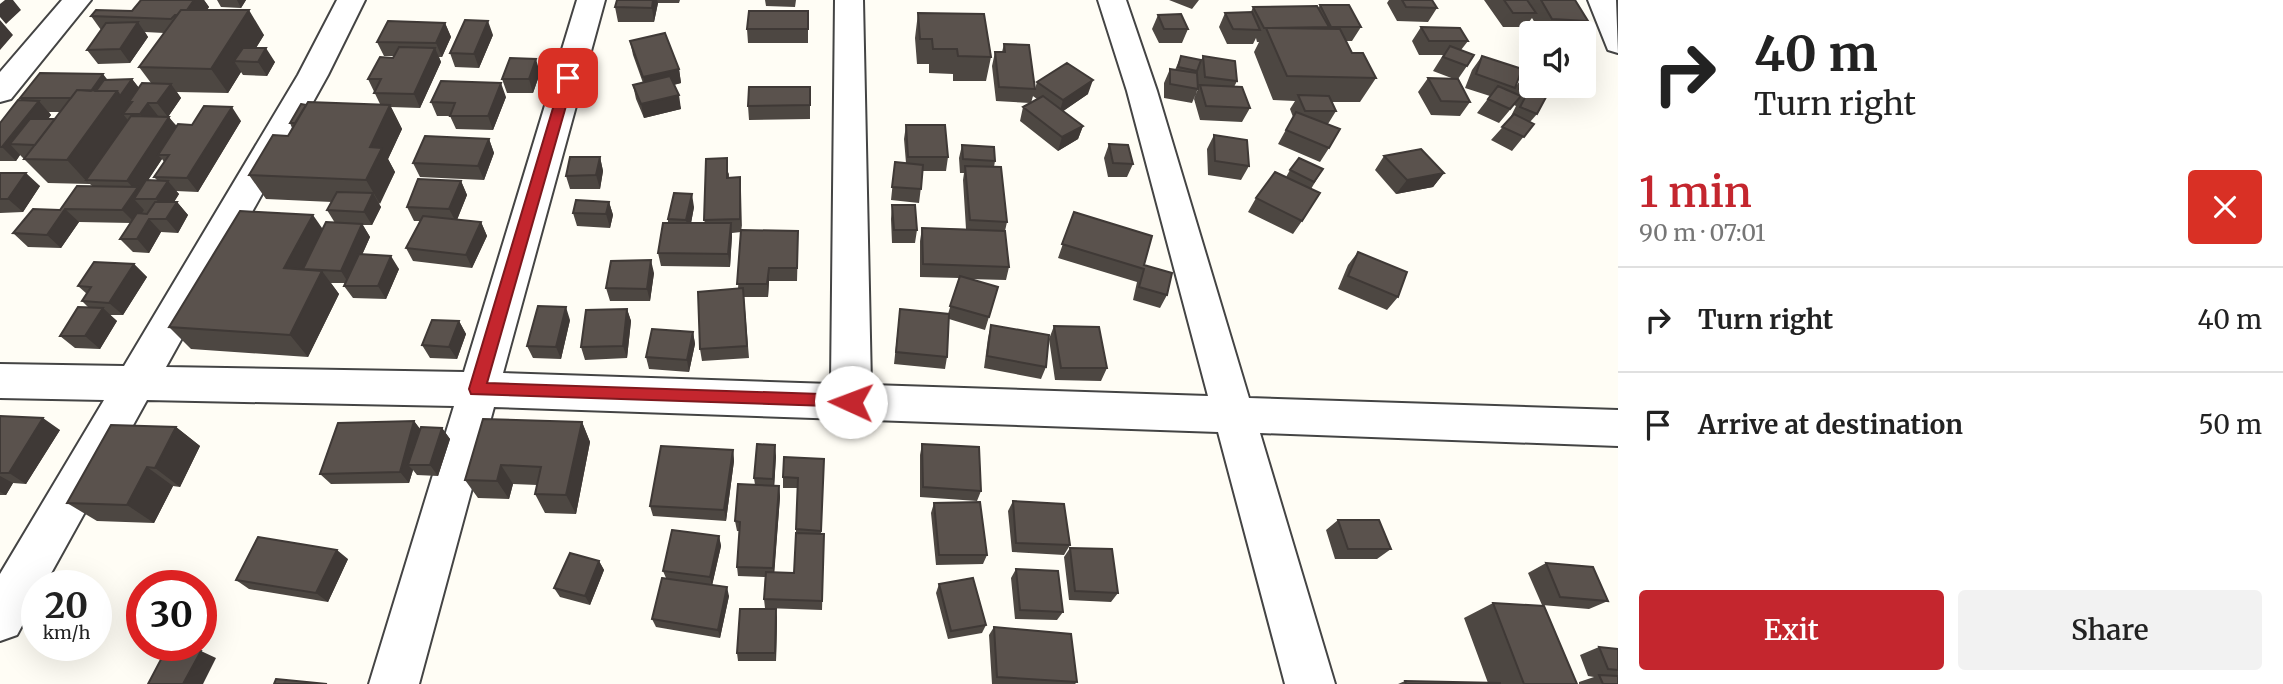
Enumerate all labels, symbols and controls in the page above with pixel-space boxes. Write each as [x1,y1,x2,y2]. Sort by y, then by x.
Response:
map controls [1519,21,1596,98]
button: sound [1519,21,1596,98]
text: 40 m [1754,23,1878,84]
icon: right [1639,28,1730,119]
pin [538,48,598,108]
icon: arrive [549,59,587,97]
text: Turn right [1754,84,1916,124]
text: 1 min [1639,166,1752,218]
button: close [2188,170,2262,244]
text: 90 m · 07:01 [1639,218,1766,247]
icon: right [1639,301,1677,339]
text: Turn right [1698,303,1833,336]
text: 40 m [2198,303,2262,336]
position arrow [814,365,888,439]
icon: arrive [1639,406,1677,444]
text: Arrive at destination [1698,408,1963,441]
text: 50 m [2198,408,2262,441]
speed limit sign: 30 [126,570,217,661]
text: 20 [45,584,88,628]
button: Exit [1639,590,1944,670]
button: Share [1958,590,2262,670]
text: km/h [43,621,90,644]

